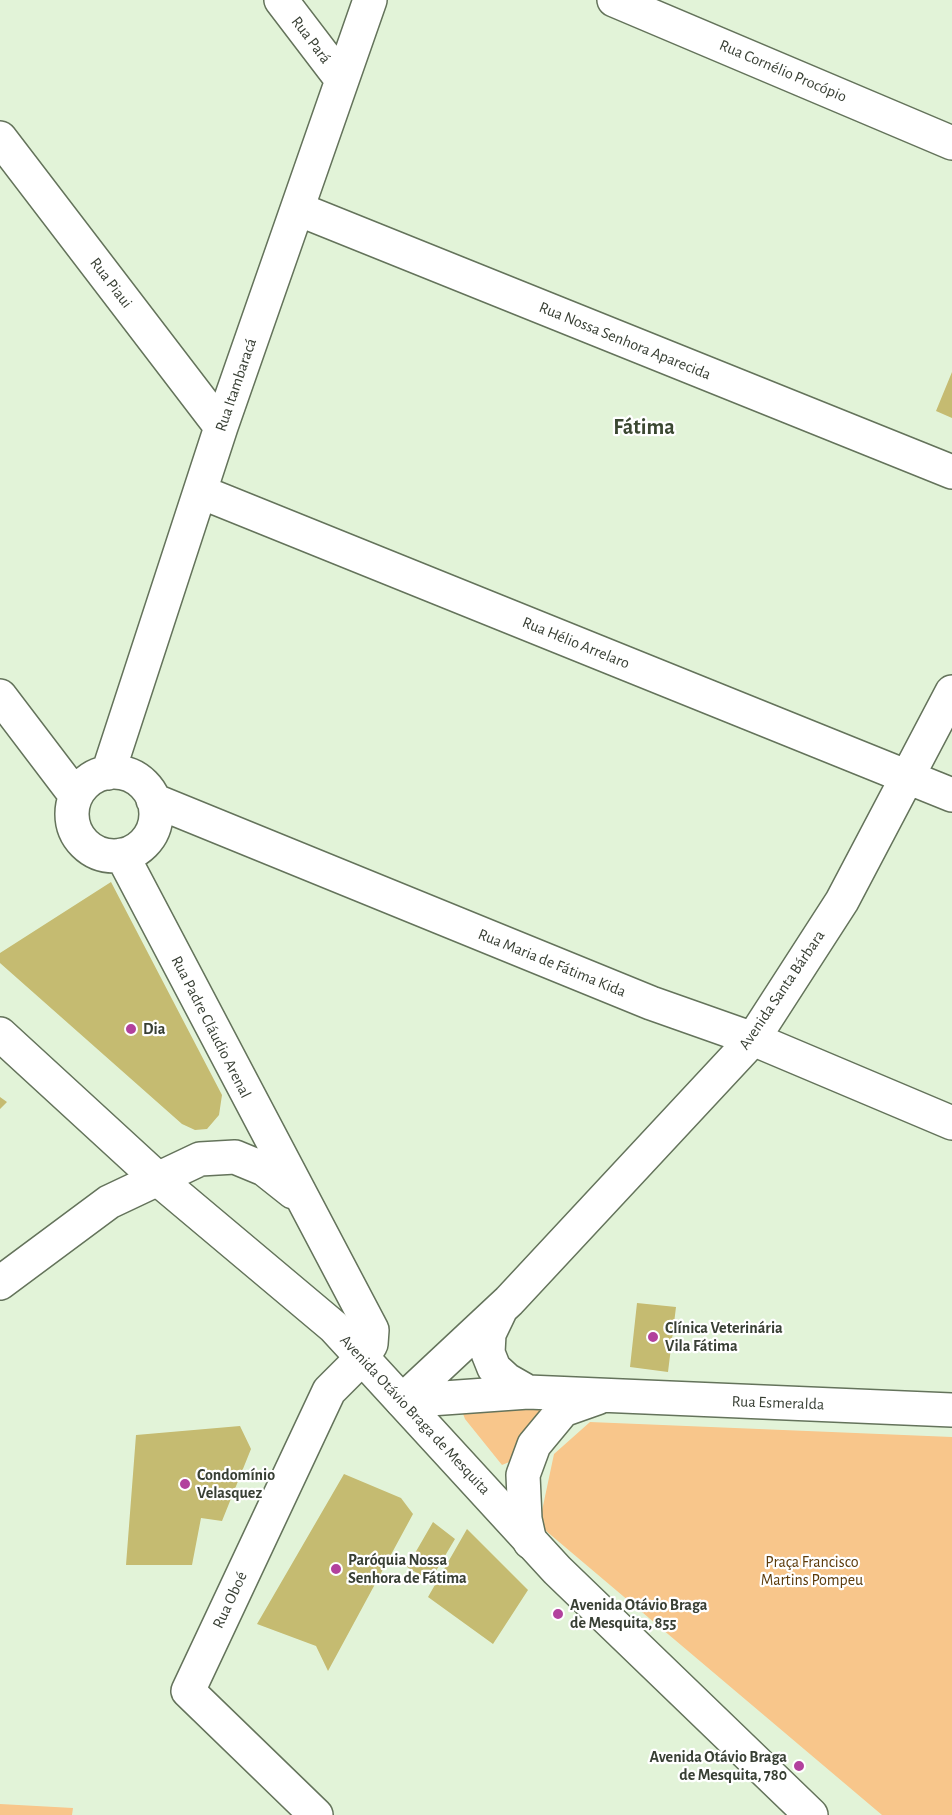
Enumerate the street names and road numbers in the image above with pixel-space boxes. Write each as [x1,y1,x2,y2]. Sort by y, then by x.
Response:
street label: Rua Pará [287,13,335,67]
street label: Rua Cornélio Procópio [716,35,850,107]
street label: Rua Piaui [86,254,136,312]
street label: Rua Nossa Senhora Aparecida [536,298,714,384]
street label: Rua Itambaracá [211,336,261,434]
street label: Rua Hélio Arrelaro [520,613,632,673]
street label: Rua Maria de Fátima Kida [475,925,629,1001]
street label: Avenida Santa Bárbara [735,927,829,1053]
street label: Rua Padre Cláudio Arenal [167,953,255,1101]
street label: Avenida Otávio Braga de Mesquita [336,1331,494,1499]
street label: Rua Esmeralda [731,1392,825,1414]
street label: Rua Oboé [209,1569,251,1631]

